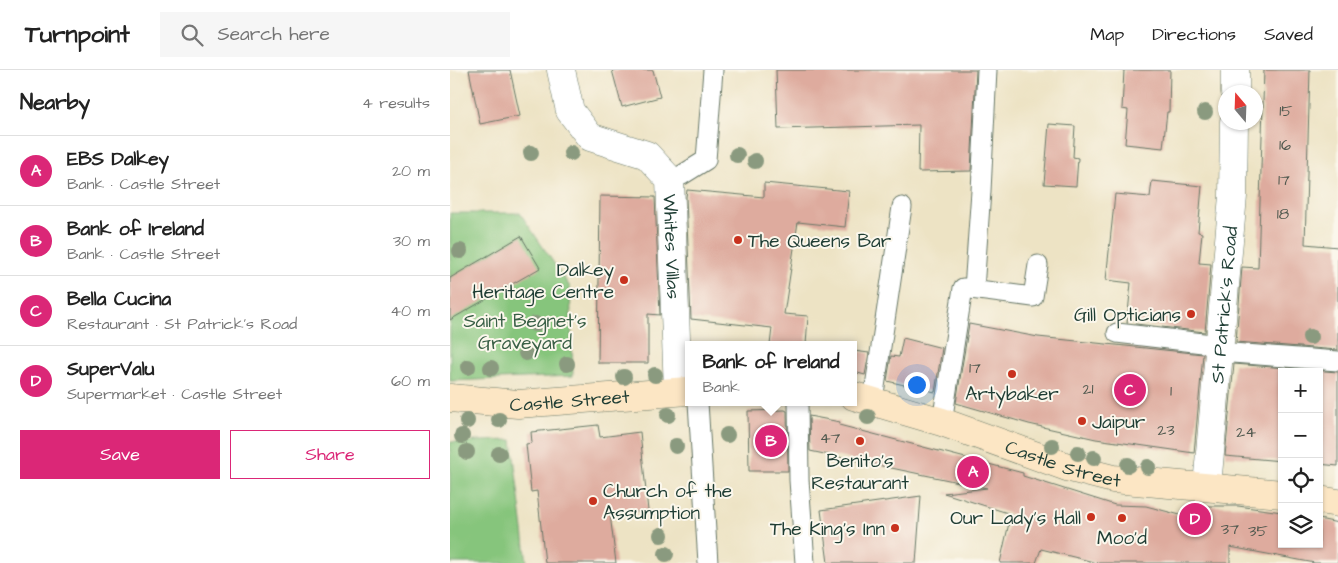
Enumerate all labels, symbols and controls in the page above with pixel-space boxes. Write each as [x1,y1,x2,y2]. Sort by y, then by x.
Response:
search box [160,12,510,57]
text: Turnpoint [25,18,130,52]
icon: search [178,21,206,49]
text: Search here [218,21,330,48]
text: Map [1090,22,1124,47]
text: Directions [1152,22,1236,47]
text: Saved [1264,22,1313,47]
north arrow [1218,85,1263,130]
text: Nearby [20,88,90,117]
text: 4 results [362,92,430,114]
house number: 15 [1279,100,1293,122]
house number: 16 [1279,134,1291,156]
text: EBS Dalkey [67,146,169,173]
text: A [31,160,41,182]
text: 20 m [392,160,430,182]
house number: 17 [1278,169,1290,191]
text: Bank · Castle Street [67,173,220,195]
street label: Whites Villas [656,193,687,300]
house number: 18 [1277,203,1289,225]
text: Bank of Ireland [67,216,204,243]
street label: St Patrick's Road [1204,225,1245,385]
place label: The Queens Bar [748,228,892,255]
text: B [30,230,42,252]
text: 30 m [393,230,430,252]
marker: The Queens Bar [732,234,744,246]
text: Bank · Castle Street [67,243,220,265]
place label: Dalkey Heritage Centre [472,257,615,307]
marker: Dalkey Heritage Centre [618,274,630,286]
text: Bella Cucina [67,286,171,313]
text: C [30,300,42,322]
text: 40 m [390,300,430,322]
place label: Gill Opticians [1074,302,1181,329]
park label: Saint Begnet's Graveyard [463,308,587,358]
marker: Gill Opticians [1185,308,1197,320]
text: Restaurant · St Patrick's Road [67,313,297,335]
popup [685,341,857,406]
text: Bank of Ireland [702,349,840,376]
text: SuperValu [67,356,154,383]
house number: 17 [969,357,981,379]
marker: Artybaker [1006,368,1018,380]
map controls [1278,368,1323,548]
button: + [1278,368,1323,413]
text: D [31,370,41,392]
text: 60 m [391,370,430,392]
pin: C [1114,371,1146,409]
your location [904,372,930,398]
text: Bank [702,376,740,398]
house number: 21 [1082,378,1094,400]
house number: 1 [1170,380,1172,402]
place label: Artybaker [965,381,1059,409]
text: Supermarket · Castle Street [67,383,282,405]
street label: Castle Street [509,383,631,419]
place label: Jaipur [1092,409,1146,436]
button: − [1278,413,1323,458]
marker: Jaipur [1076,415,1088,427]
house number: 23 [1157,419,1175,441]
house number: 24 [1236,421,1256,443]
pin: B [755,422,787,460]
house number: 47 [820,427,841,449]
button: Save [20,430,220,479]
button: Share [230,430,430,479]
street label: Castle Street [1001,434,1122,495]
marker: Benito's Restaurant [854,435,866,447]
place label: Benito's Restaurant [811,448,909,497]
pin: A [957,453,989,491]
button: locate [1278,458,1323,503]
place label: Church of the Assumption [603,478,732,527]
marker: Church of the Assumption [587,495,599,507]
pin: D [1179,500,1211,538]
button: layers [1278,503,1323,548]
place label: Our Lady's Hall [950,505,1081,533]
marker: Our Lady's Hall [1085,511,1097,523]
marker: Moo'd [1116,512,1128,524]
place label: The King’s Inn [770,516,885,544]
house number: 37 [1221,518,1239,540]
house number: 35 [1248,520,1268,542]
marker: The King’s Inn [889,522,901,534]
place label: Moo'd [1097,525,1147,552]

